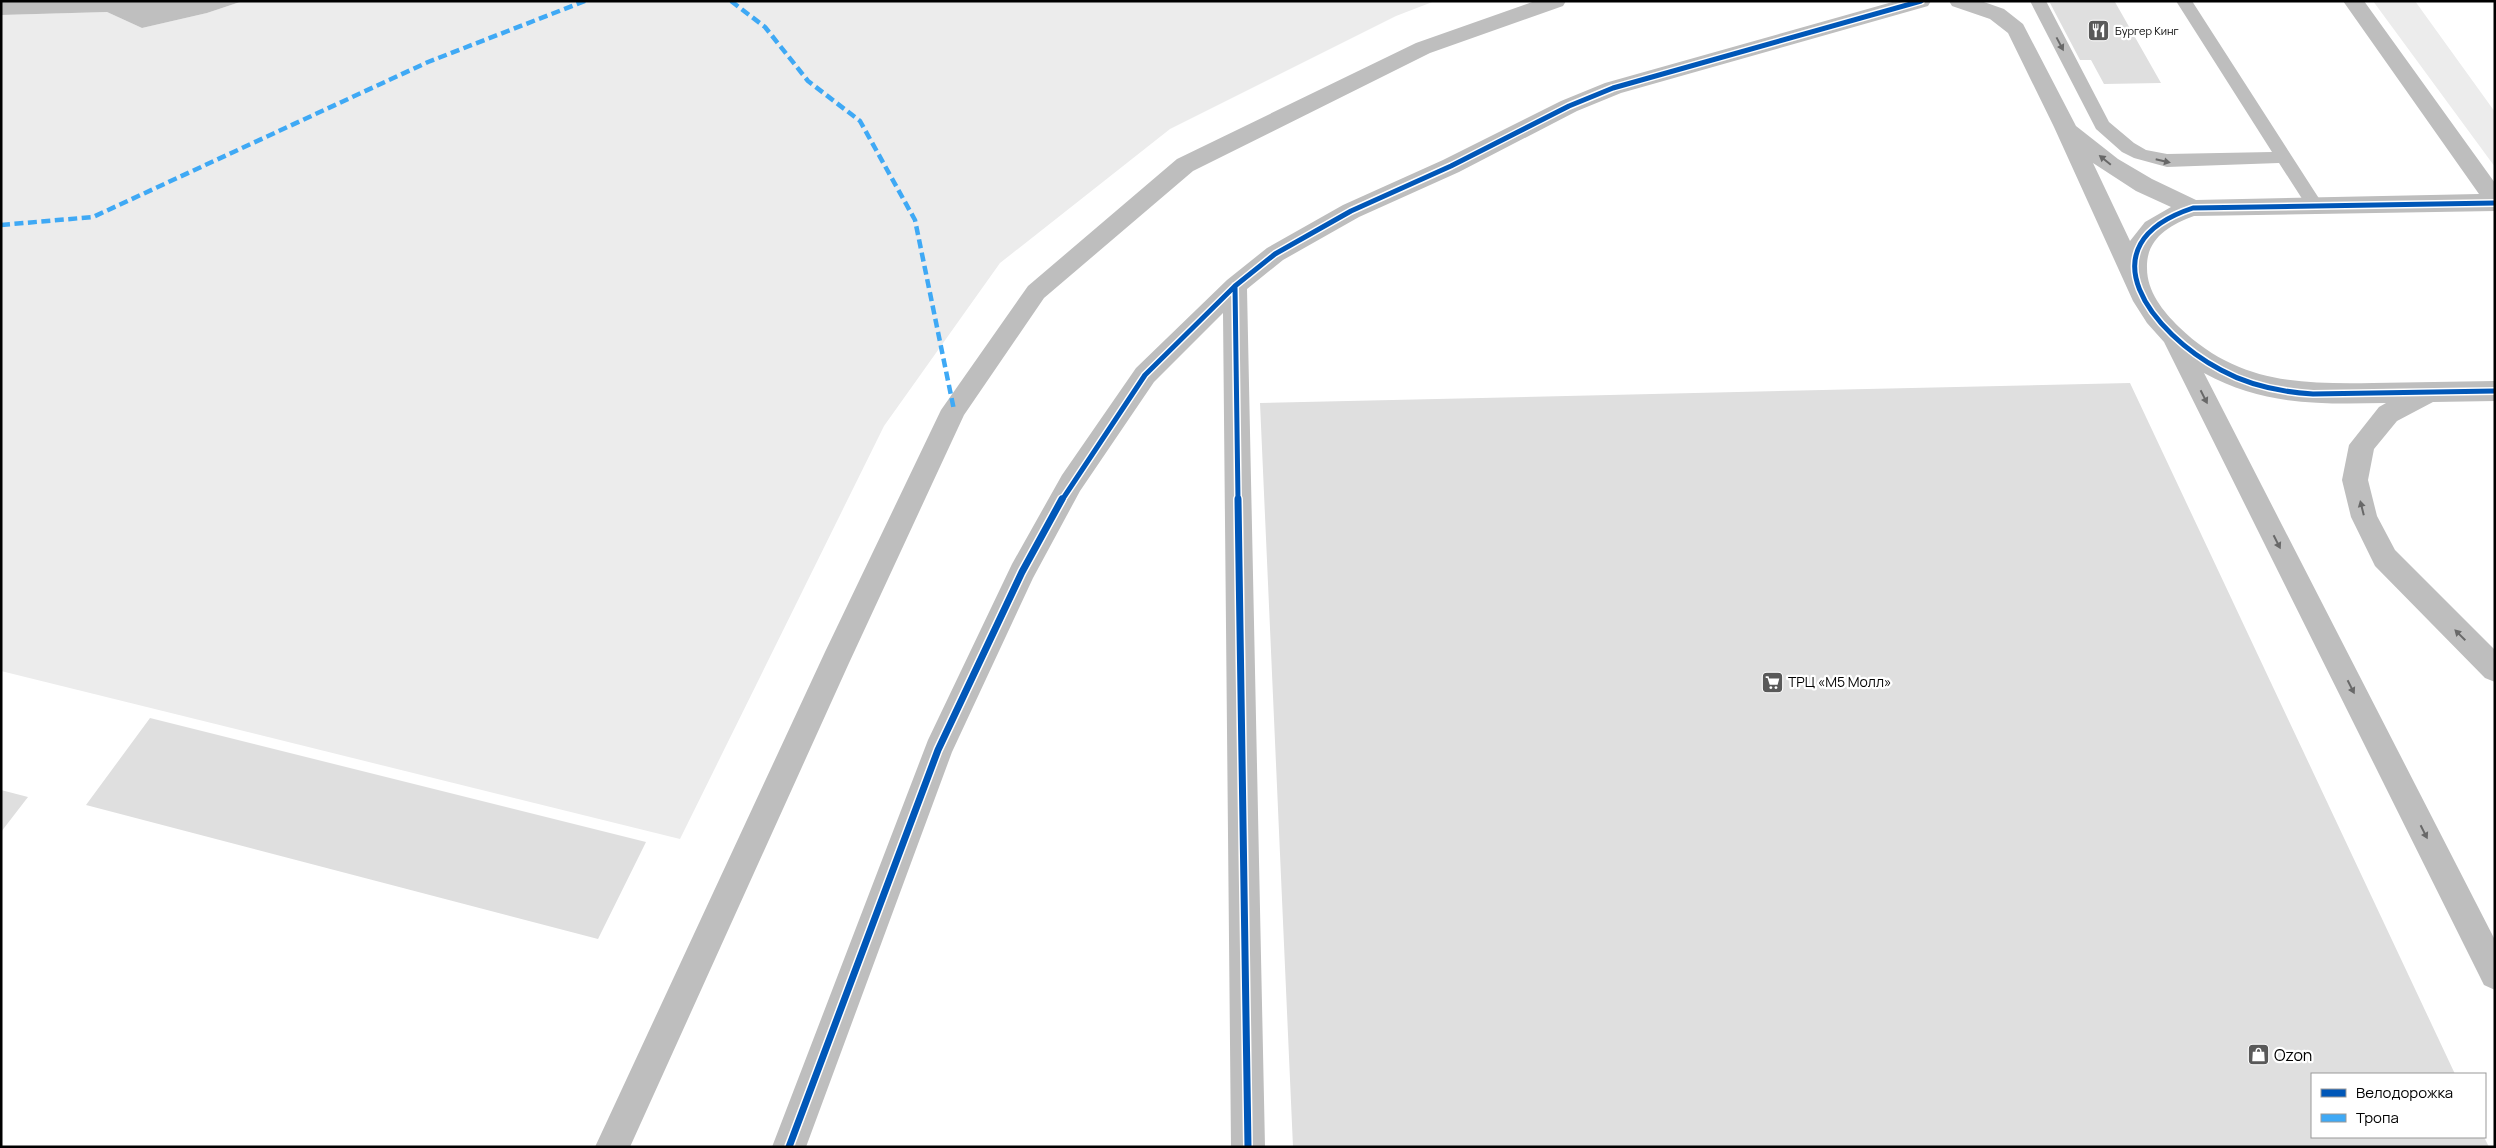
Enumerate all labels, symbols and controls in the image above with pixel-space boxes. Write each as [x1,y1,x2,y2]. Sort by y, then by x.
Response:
restaurant icon: Бургер Кинг [2087,19,2111,43]
place label: Бургер Кинг [2115,23,2179,38]
one-way arrow [2056,37,2064,52]
one-way arrow [2099,154,2111,166]
one-way arrow [2155,157,2171,165]
one-way arrow [2200,390,2208,405]
one-way arrow [2358,501,2366,516]
one-way arrow [2273,535,2281,550]
one-way arrow [2454,629,2466,641]
supermarket icon: ТРЦ «М5 Молл» [1760,670,1784,694]
place label: ТРЦ «М5 Молл» [1788,672,1891,691]
one-way arrow [2347,680,2355,695]
one-way arrow [2420,825,2428,840]
shop icon: Ozon [2246,1043,2270,1067]
place label: Ozon [2274,1044,2312,1066]
legend [2311,1073,2486,1138]
text: Велодорожка [2356,1082,2453,1103]
text: Тропа [2356,1107,2399,1128]

